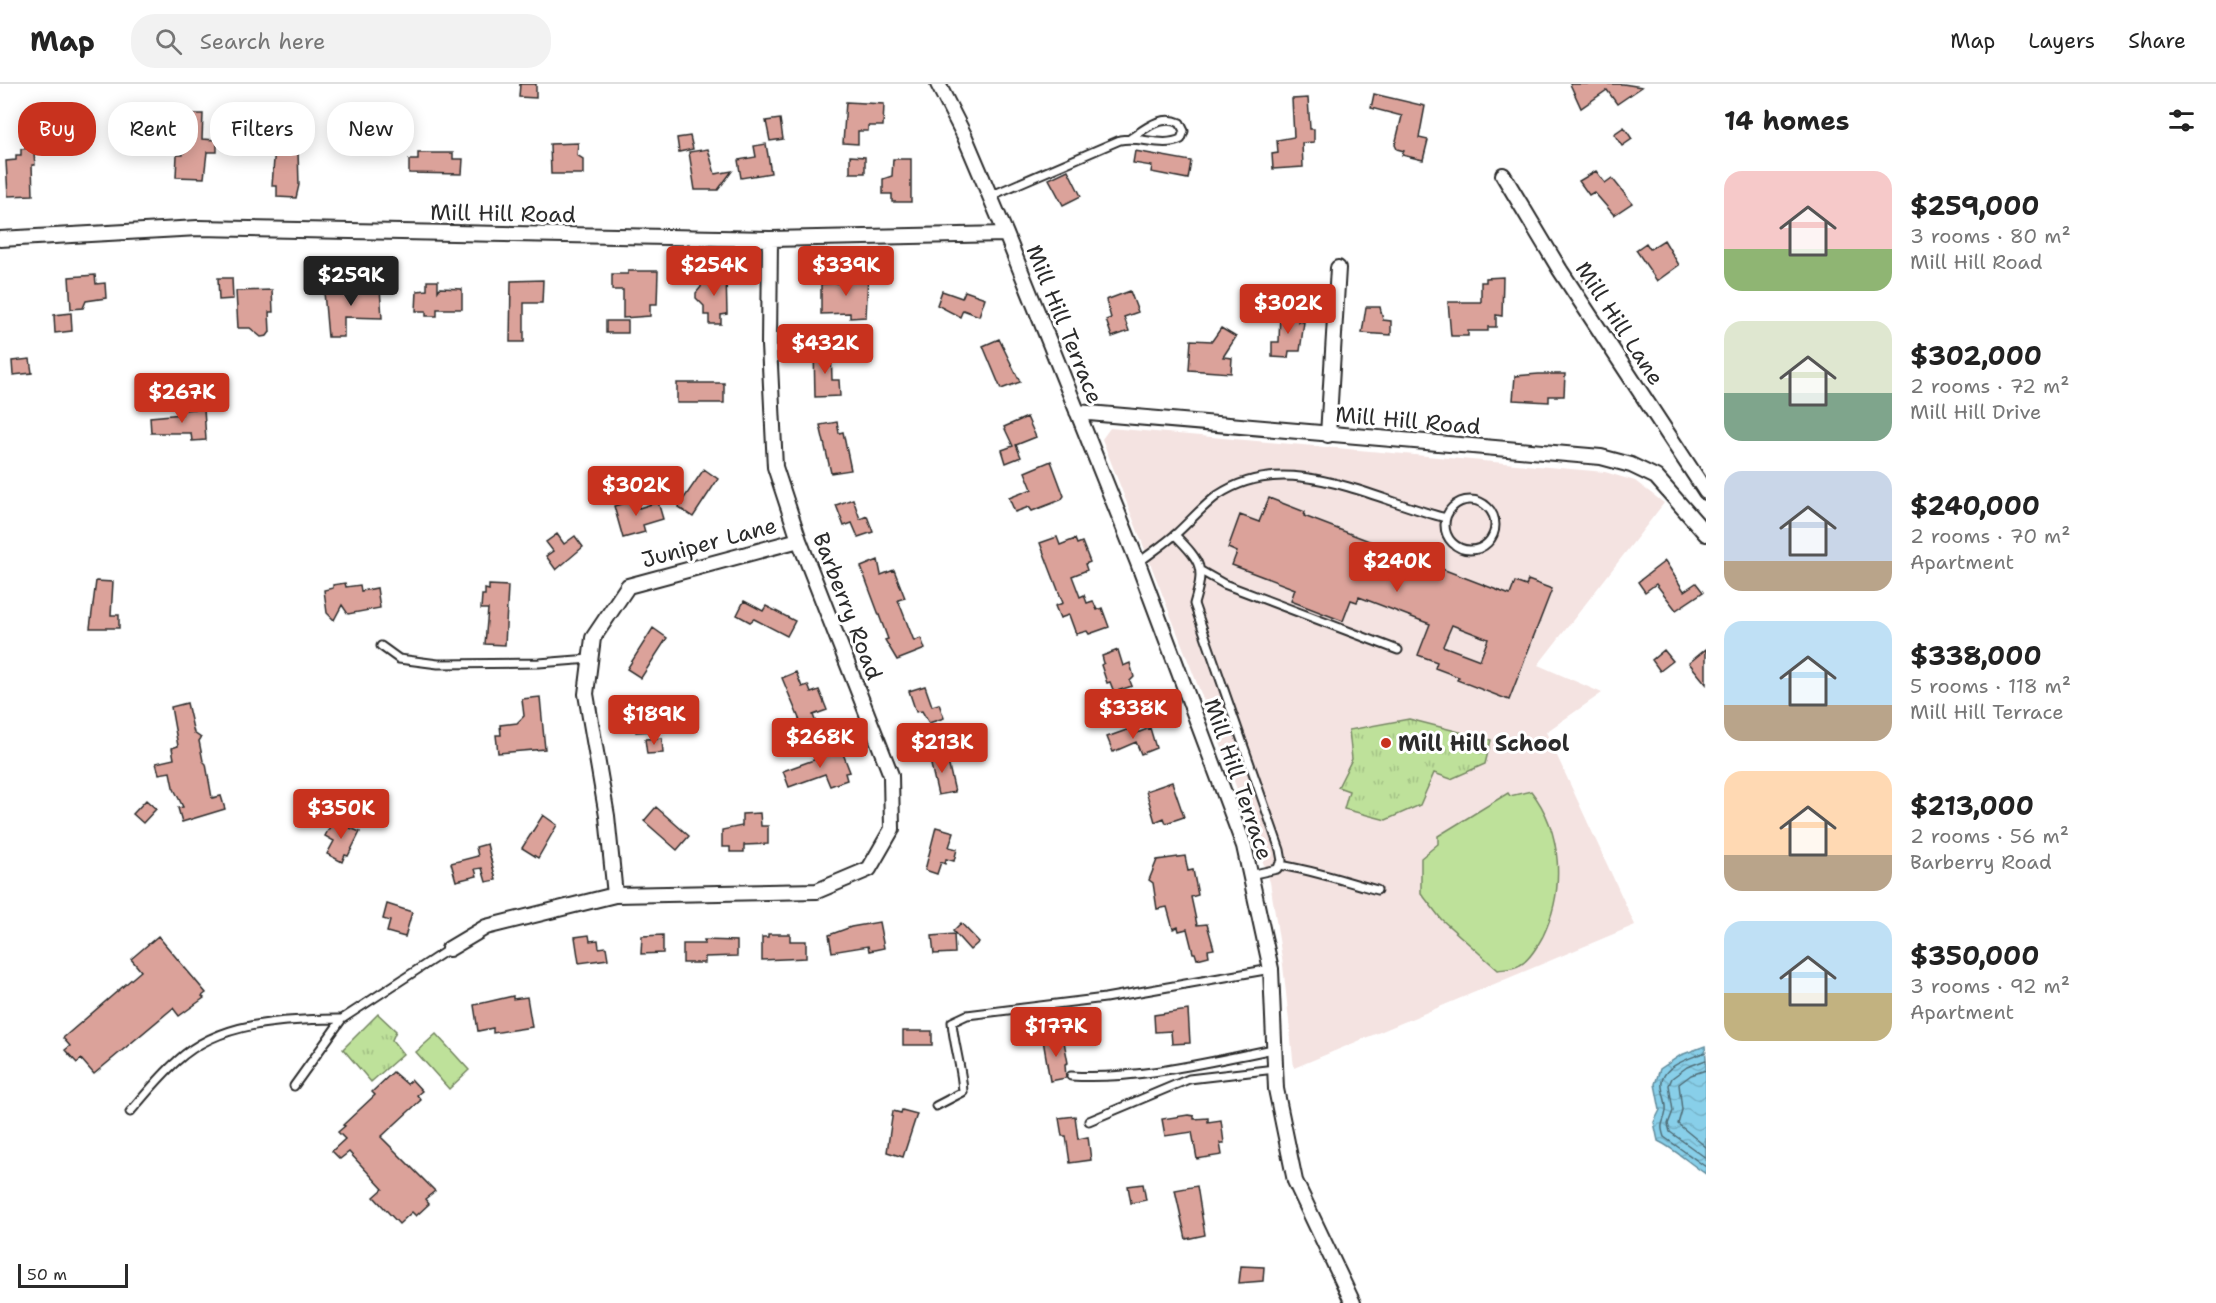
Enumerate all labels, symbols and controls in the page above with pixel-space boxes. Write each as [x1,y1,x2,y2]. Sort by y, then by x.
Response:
search box [131,14,551,68]
text: Map [30,22,95,60]
icon: search [152,25,185,58]
text: Search here [200,27,325,56]
text: Map [1950,27,1995,55]
text: Layers [2028,27,2095,55]
text: Share [2128,27,2186,55]
chip: Buy [18,102,96,156]
chip: Rent [108,102,198,156]
chip: Filters [210,102,315,156]
chip: New [327,102,414,156]
text: 14 homes [1724,103,1850,138]
icon: filters [2165,104,2198,137]
text: $259,000 [1910,188,2040,223]
icon: home [1772,195,1844,267]
street label: Mill Hill Road [430,198,576,229]
text: 3 rooms · 80 m² [1910,223,2071,249]
street label: Mill Hill Terrace [1019,240,1110,408]
pin: $254K [672,246,756,297]
pin: $339K [804,246,888,297]
text: Mill Hill Road [1910,249,2043,275]
text: $254K [680,252,748,278]
text: $339K [812,252,880,278]
pin: $259K [309,256,393,307]
street label: Mill Hill Lane [1569,256,1670,391]
text: $259K [318,262,384,288]
pin: $302K [1246,284,1330,335]
text: $302K [1254,290,1322,316]
pin: $432K [783,324,867,375]
text: $432K [791,330,859,356]
text: $302,000 [1910,338,2042,373]
icon: home [1772,345,1844,417]
pin: $267K [140,373,224,424]
text: 2 rooms · 72 m² [1910,373,2069,399]
text: $267K [148,379,216,405]
text: Mill Hill Drive [1910,399,2041,425]
street label: Mill Hill Road [1334,400,1482,441]
pin: $302K [594,466,678,517]
text: $302K [602,472,670,498]
text: $240,000 [1910,488,2040,523]
icon: home [1772,495,1844,567]
street label: Juniper Lane [638,511,780,574]
text: 2 rooms · 70 m² [1910,523,2071,549]
street label: Barberry Road [806,528,889,684]
pin: $240K [1355,542,1439,593]
text: $240K [1363,548,1431,574]
text: Apartment [1910,549,2014,575]
text: $338,000 [1910,638,2042,673]
icon: home [1772,645,1844,717]
text: 5 rooms · 118 m² [1910,673,2071,699]
pin: $338K [1091,689,1175,740]
pin: $189K [612,695,696,746]
text: $338K [1099,695,1167,721]
street label: Mill Hill Terrace [1197,695,1280,864]
text: Mill Hill Terrace [1910,699,2064,725]
text: $189K [622,701,686,727]
pin: $268K [778,718,862,769]
pin: $213K [900,723,984,774]
text: $268K [786,724,854,750]
text: $213K [911,729,973,755]
place label: Mill Hill School [1398,729,1570,758]
marker: Mill Hill School [1379,736,1393,750]
text: $213,000 [1910,788,2034,823]
pin: $350K [299,789,383,840]
text: $350K [307,795,375,821]
icon: home [1772,795,1844,867]
text: 2 rooms · 56 m² [1910,823,2069,849]
text: Barberry Road [1910,849,2052,875]
text: $350,000 [1910,938,2039,973]
icon: home [1772,945,1844,1017]
text: 3 rooms · 92 m² [1910,973,2070,999]
text: Apartment [1910,999,2014,1025]
pin: $177K [1014,1007,1098,1058]
text: $177K [1025,1013,1088,1039]
scale bar [18,1261,128,1288]
text: 50 m [27,1264,67,1285]

